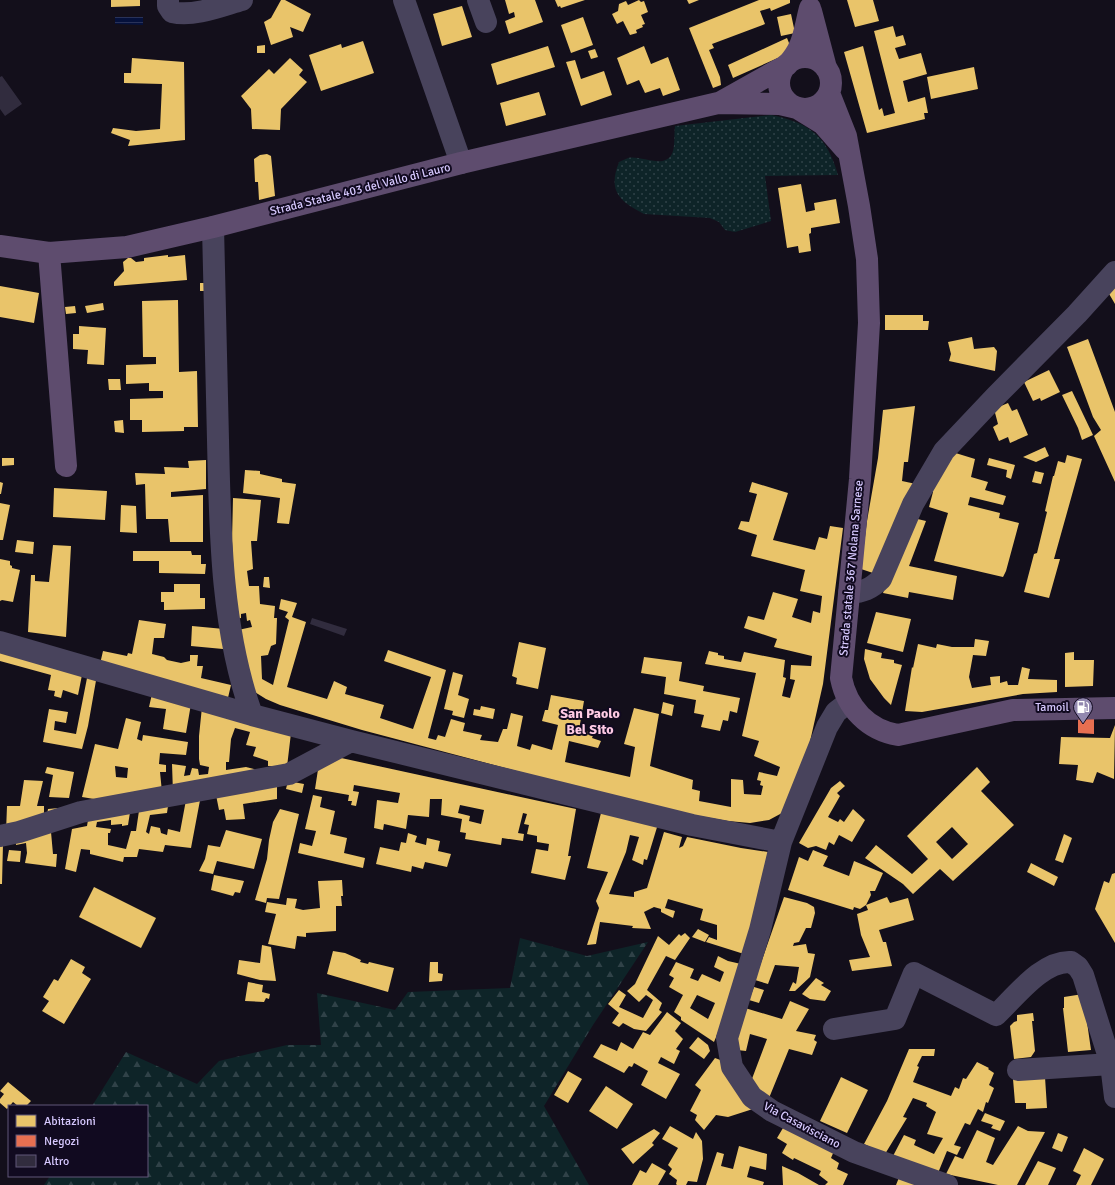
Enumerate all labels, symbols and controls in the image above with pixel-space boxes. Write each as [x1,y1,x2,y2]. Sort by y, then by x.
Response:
street label: Strada Statale 403 del Vallo di Lauro [268,160,452,219]
street label: Strada statale 367 Nolana Sarnese [836,480,867,657]
fuel station icon: Tamoil [1072,696,1094,724]
place label: Tamoil [1035,700,1069,715]
district label: San Paolo Bel Sito [560,705,620,738]
street label: Via Casavisciano [761,1099,843,1152]
legend [8,1105,148,1177]
text: Abitazioni [44,1114,96,1129]
text: Negozi [44,1134,79,1149]
text: Altro [44,1154,69,1169]

